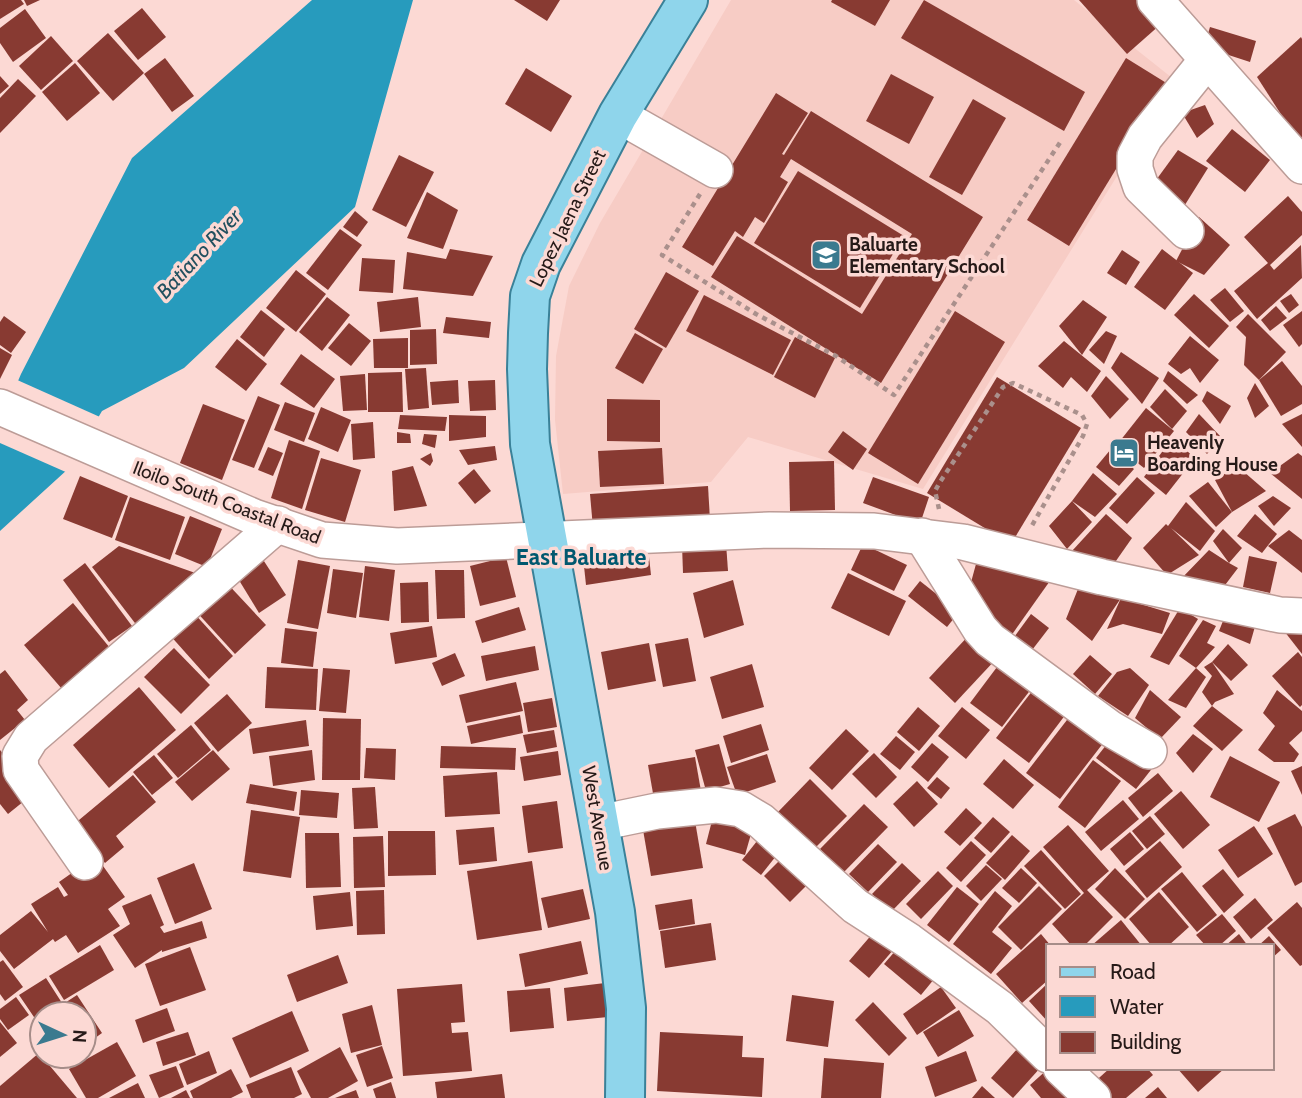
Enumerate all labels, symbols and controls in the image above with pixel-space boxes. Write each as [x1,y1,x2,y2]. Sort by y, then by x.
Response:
street label: Lopez Jaena Street [524,145,611,291]
water label: Batiano River [151,203,247,303]
place label: Baluarte Elementary School [849,233,1005,278]
school or university icon: Baluarte Elementary School [809,238,843,272]
place label: Heavenly Boarding House [1147,431,1278,476]
hotel icon: Heavenly Boarding House [1107,436,1141,470]
street label: Iloilo South Coastal Road [130,456,324,549]
district label: East Baluarte [516,543,646,571]
street label: West Avenue [577,764,618,872]
legend [1046,944,1274,1070]
text: Road [1110,959,1156,984]
text: Water [1110,994,1164,1019]
north arrow [28,1000,98,1070]
text: N [68,1029,91,1044]
text: Building [1110,1029,1182,1054]

